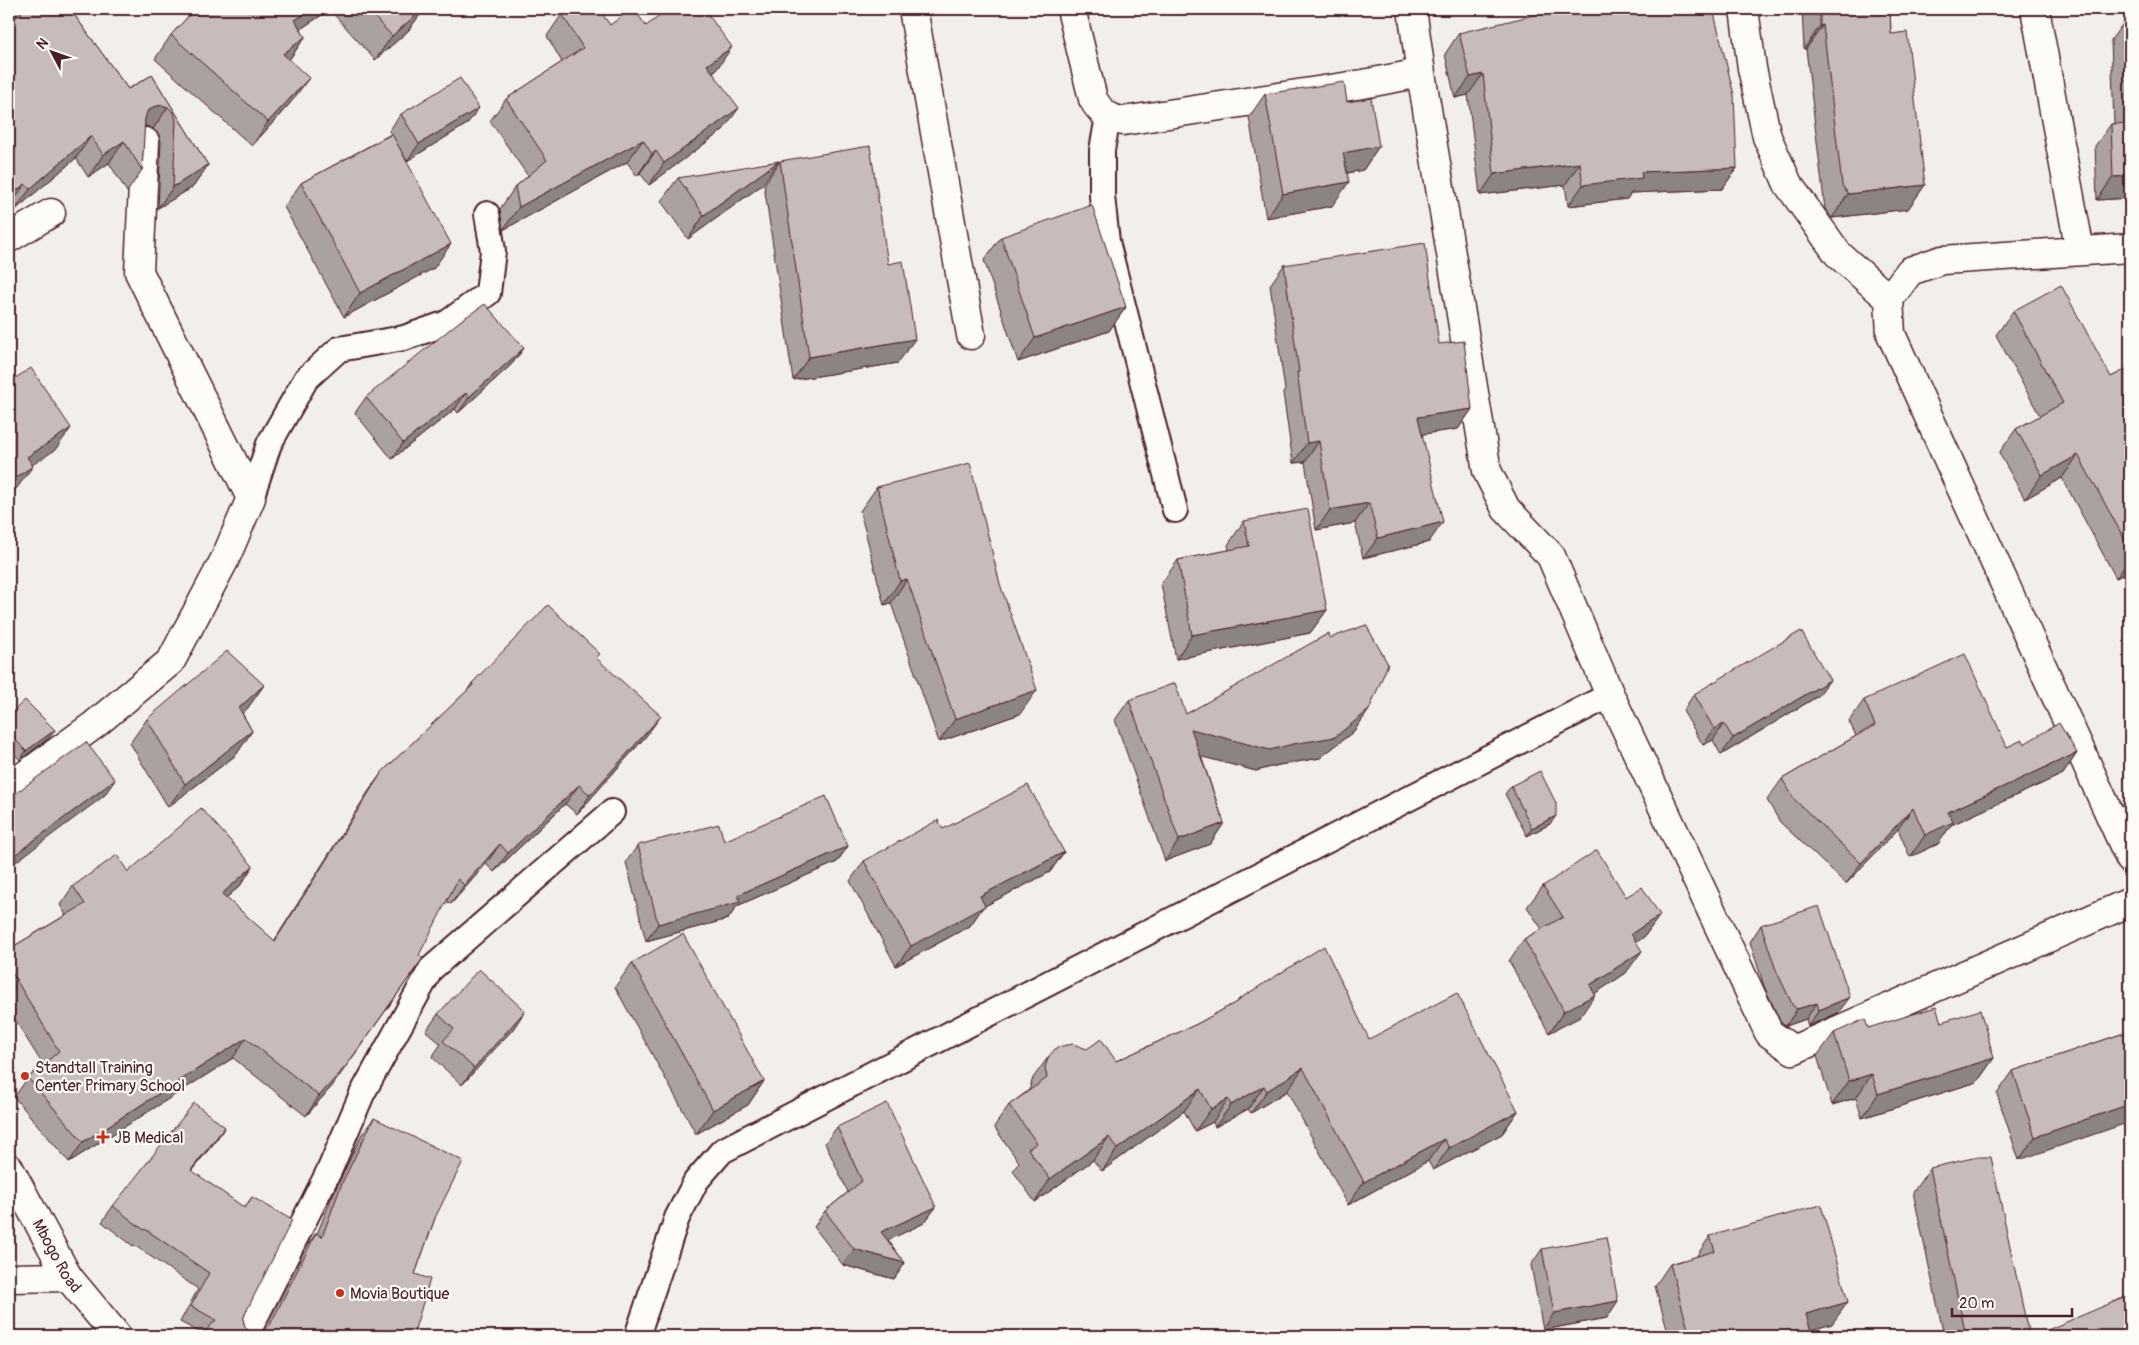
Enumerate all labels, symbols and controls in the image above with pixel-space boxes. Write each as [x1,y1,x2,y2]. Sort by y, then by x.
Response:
north arrow [28,28,78,78]
text: N [33,35,52,53]
place label: Standtall Training Center Primary School [35,1058,185,1096]
marker: Standtall Training Center Primary School [19,1070,31,1082]
place label: JB Medical [114,1128,184,1148]
marker: JB Medical [96,1130,110,1144]
street label: Mbogo Road [28,1216,86,1297]
place label: Movia Boutique [350,1284,450,1304]
scale bar [1952,1285,2072,1317]
marker: Movia Boutique [334,1287,346,1299]
text: 20 m [1959,1294,1994,1313]

